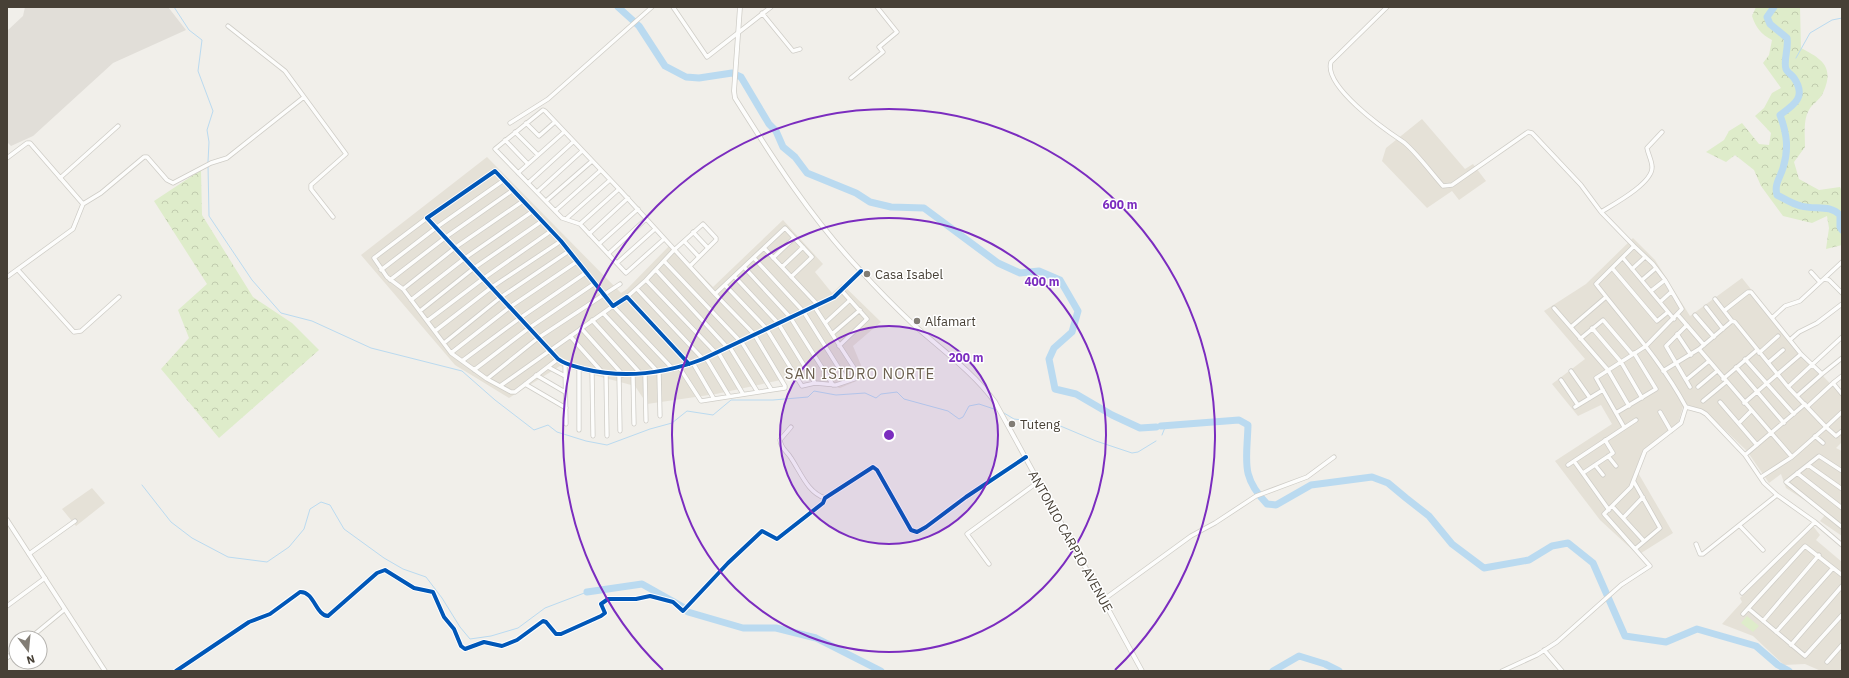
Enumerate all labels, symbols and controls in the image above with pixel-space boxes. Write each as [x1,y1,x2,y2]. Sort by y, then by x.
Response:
text: 600 m [1102,197,1138,212]
place label: Casa Isabel [875,266,944,283]
marker: Casa Isabel [862,269,872,279]
text: 400 m [1024,274,1060,289]
place label: Alfamart [925,313,976,330]
marker: Alfamart [912,316,922,326]
text: 200 m [948,350,984,365]
district label: SAN ISIDRO NORTE [785,364,935,383]
place label: Tuteng [1020,416,1060,433]
marker: Tuteng [1007,419,1017,429]
centre of rings [882,428,896,442]
street label: ANTONIO CARPIO AVENUE [1024,467,1117,615]
north arrow [8,630,48,670]
text: N [25,652,37,667]

